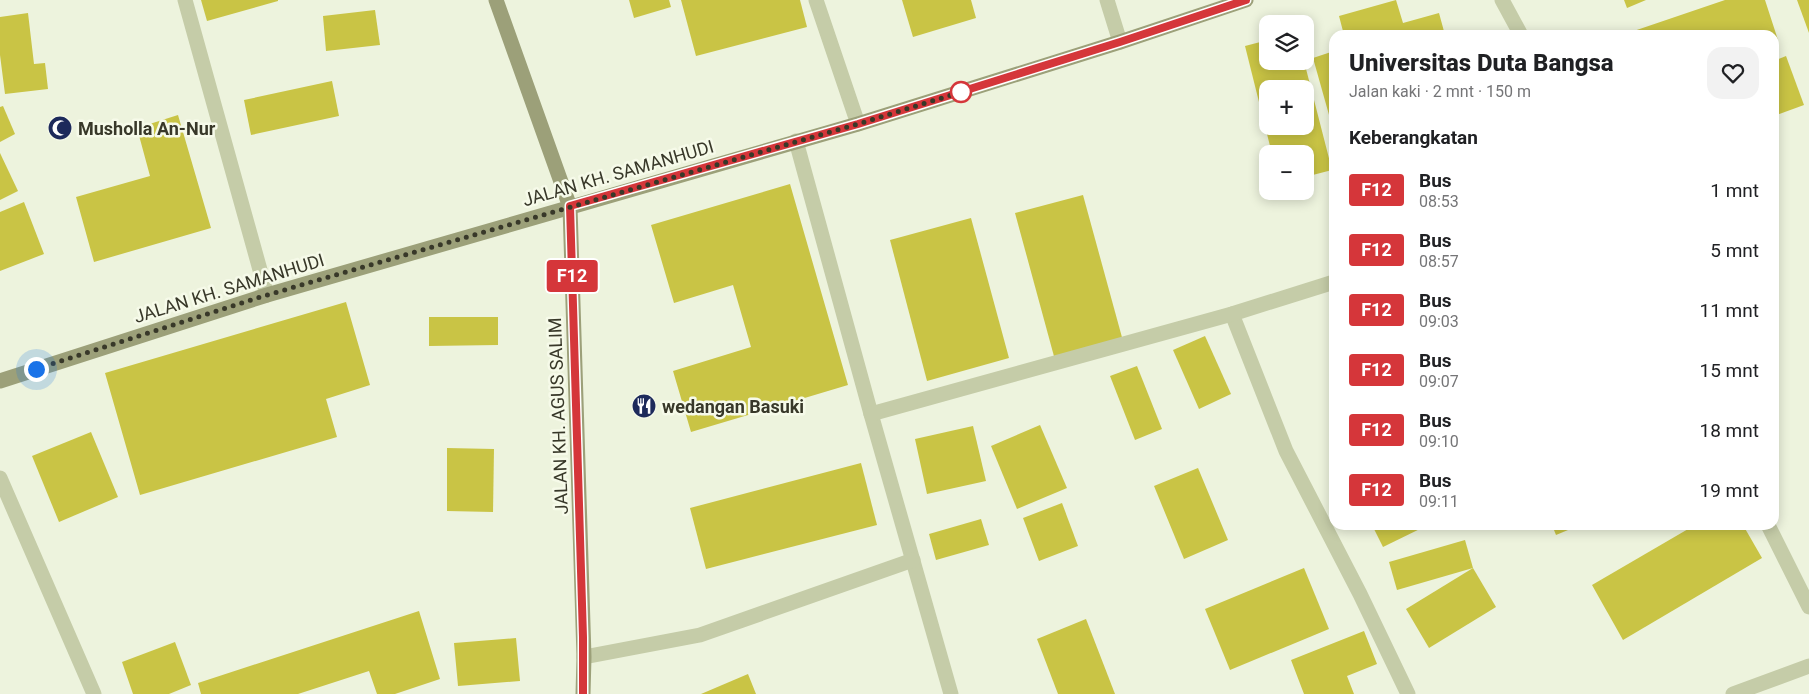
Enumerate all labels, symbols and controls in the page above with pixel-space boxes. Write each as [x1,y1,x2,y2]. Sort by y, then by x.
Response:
map controls [1259,15,1314,200]
button: layers [1259,15,1314,70]
button: heart [1707,47,1759,99]
text: Universitas Duta Bangsa [1349,49,1614,77]
button: + [1259,80,1314,135]
unlabelled marker [950,81,972,103]
text: Jalan kaki · 2 mnt · 150 m [1349,82,1531,101]
mosque icon: Musholla An-Nur [47,115,73,141]
place label: Musholla An-Nur [78,118,216,139]
text: Keberangkatan [1349,126,1478,149]
street label: JALAN KH. SAMANHUDI [520,136,716,210]
button: − [1259,145,1314,200]
text: Bus [1419,169,1452,192]
text: F12 [1361,179,1392,200]
text: 1 mnt [1710,179,1759,202]
text: 08:53 [1419,192,1459,211]
text: Bus [1419,229,1452,252]
text: F12 [1361,239,1392,260]
text: 5 mnt [1710,239,1759,262]
street label: JALAN KH. SAMANHUDI [131,249,327,327]
text: 08:57 [1419,252,1459,271]
line badge: F12 [543,260,601,292]
text: F12 [557,265,587,286]
text: Bus [1419,289,1452,312]
text: F12 [1361,299,1392,320]
text: 11 mnt [1700,299,1759,322]
text: 09:03 [1419,312,1459,331]
street label: JALAN KH. AGUS SALIM [544,317,572,515]
text: Bus [1419,349,1452,372]
your location [24,357,49,382]
text: F12 [1361,359,1392,380]
text: 15 mnt [1700,359,1759,382]
text: 09:07 [1419,372,1459,391]
restaurant icon: wedangan Basuki [631,393,657,419]
place label: wedangan Basuki [662,396,804,417]
text: Bus [1419,409,1452,432]
text: F12 [1361,419,1392,440]
text: 18 mnt [1700,419,1759,442]
text: 09:10 [1419,432,1459,451]
text: Bus [1419,469,1452,492]
text: F12 [1361,479,1392,500]
text: 19 mnt [1700,479,1759,502]
text: 09:11 [1419,492,1459,511]

